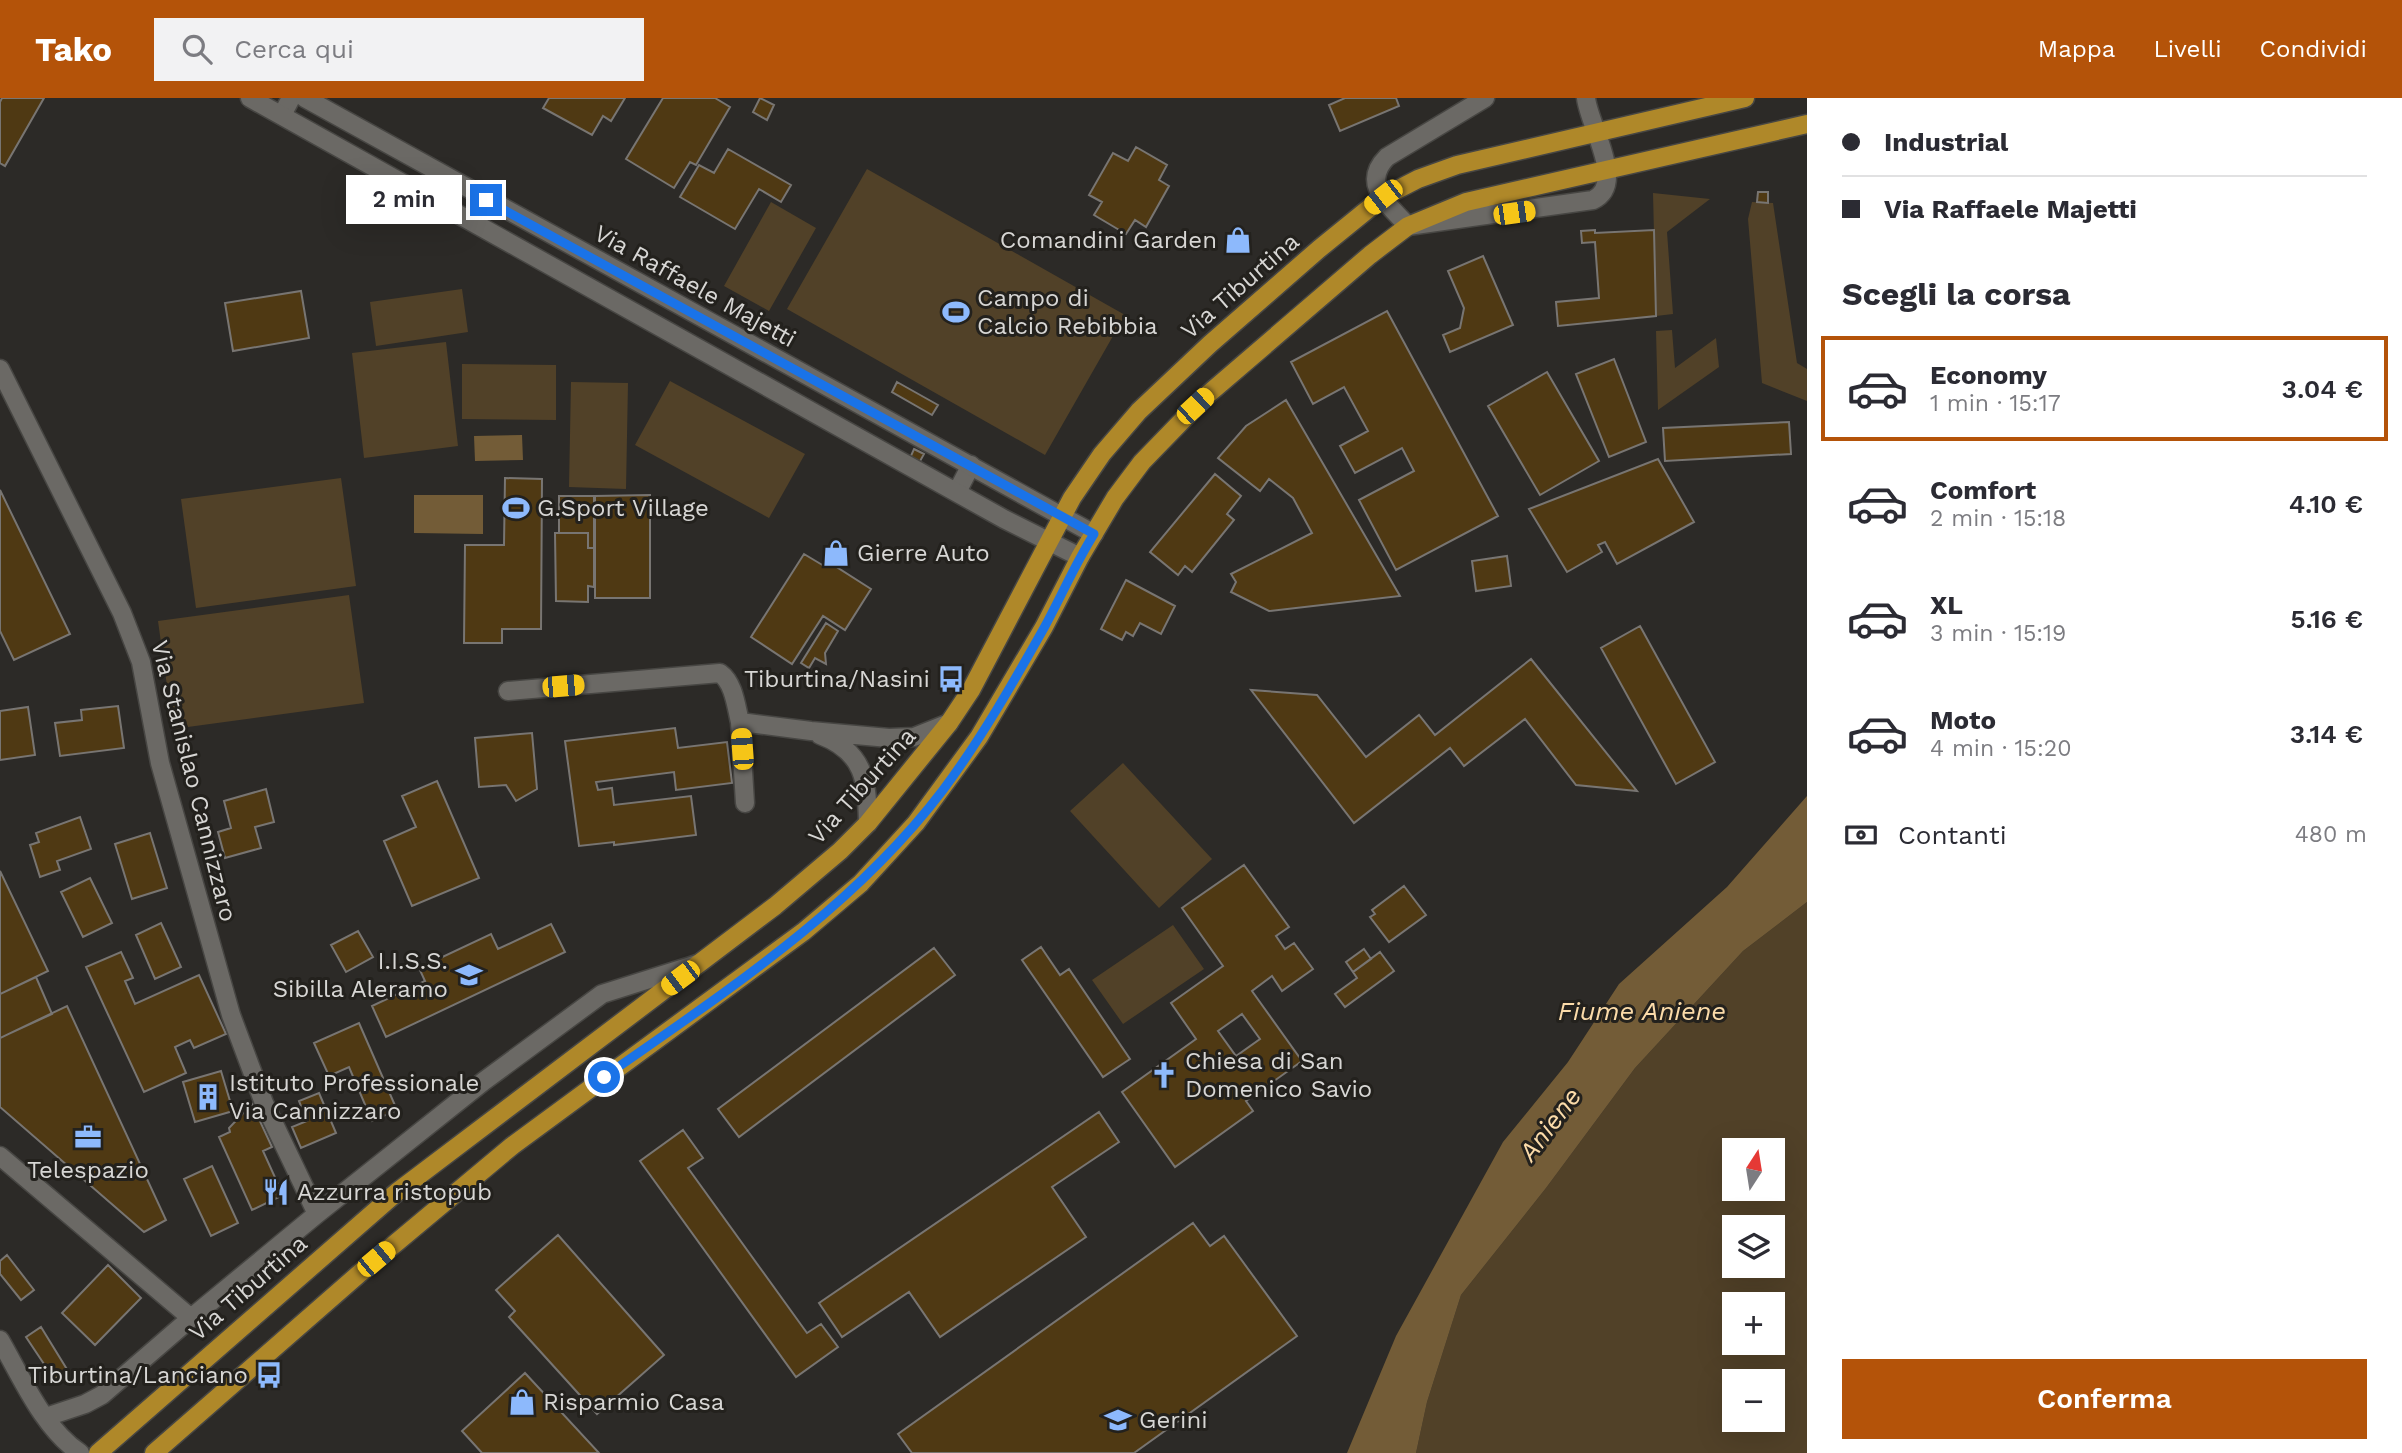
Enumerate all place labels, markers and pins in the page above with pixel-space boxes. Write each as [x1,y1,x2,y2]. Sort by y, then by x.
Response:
shop icon: Comandini Garden [1223,225,1253,255]
place label: Comandini Garden [1000,226,1217,254]
place label: Campo di Calcio Rebibbia [977,284,1158,340]
sports icon: Campo di Calcio Rebibbia [941,297,971,327]
sports icon: G.Sport Village [501,493,531,523]
place label: G.Sport Village [537,494,709,522]
shop icon: Gierre Auto [821,538,851,568]
place label: Gierre Auto [857,539,990,567]
bus stop icon: Tiburtina/Nasini [936,664,966,694]
place label: Tiburtina/Nasini [744,665,930,693]
place label: I.I.S.S. Sibilla Aleramo [273,947,448,1003]
school or university icon: I.I.S.S. Sibilla Aleramo [454,960,484,990]
place label: Chiesa di San Domenico Savio [1185,1047,1372,1103]
church icon: Chiesa di San Domenico Savio [1149,1060,1179,1090]
place label: Istituto Professionale Via Cannizzaro [229,1069,479,1125]
building icon: Istituto Professionale Via Cannizzaro [193,1082,223,1112]
office icon: Telespazio [73,1122,103,1152]
place label: Telespazio [27,1156,149,1184]
restaurant icon: Azzurra ristopub [261,1177,291,1207]
place label: Azzurra ristopub [297,1178,492,1206]
bus stop icon: Tiburtina/Lanciano [254,1360,284,1390]
place label: Tiburtina/Lanciano [28,1361,248,1389]
shop icon: Risparmio Casa [507,1387,537,1417]
place label: Risparmio Casa [543,1388,724,1416]
school or university icon: Gerini [1103,1405,1133,1435]
place label: Gerini [1139,1406,1208,1434]

